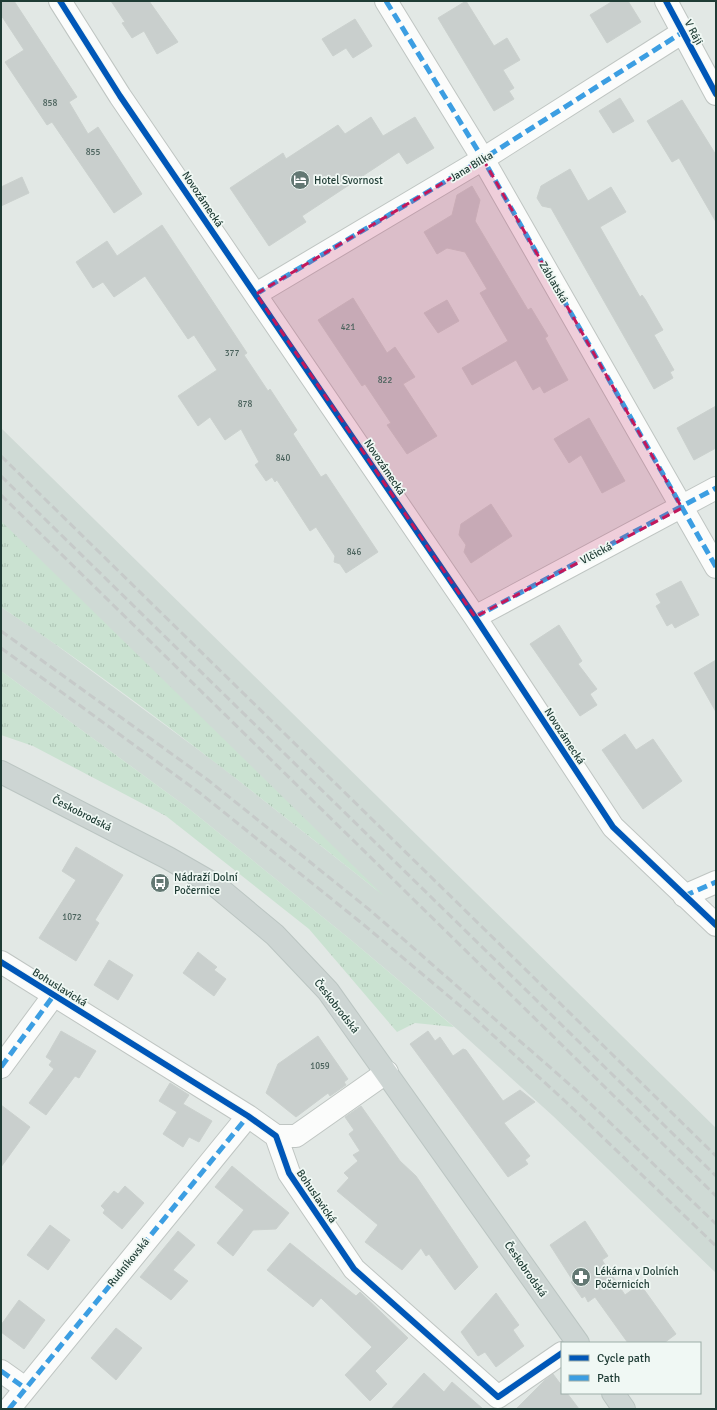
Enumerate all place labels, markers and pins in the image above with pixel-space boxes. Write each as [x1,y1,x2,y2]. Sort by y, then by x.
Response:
hotel icon: Hotel Svornost [289,169,311,191]
place label: Hotel Svornost [314,174,383,187]
place label: Nádraží Dolní Počernice [174,871,238,897]
bus stop icon: Nádraží Dolní Počernice [149,872,171,894]
place label: Lékárna v Dolních Počernicích [595,1265,679,1291]
pharmacy icon: Lékárna v Dolních Počernicích [570,1266,592,1288]

